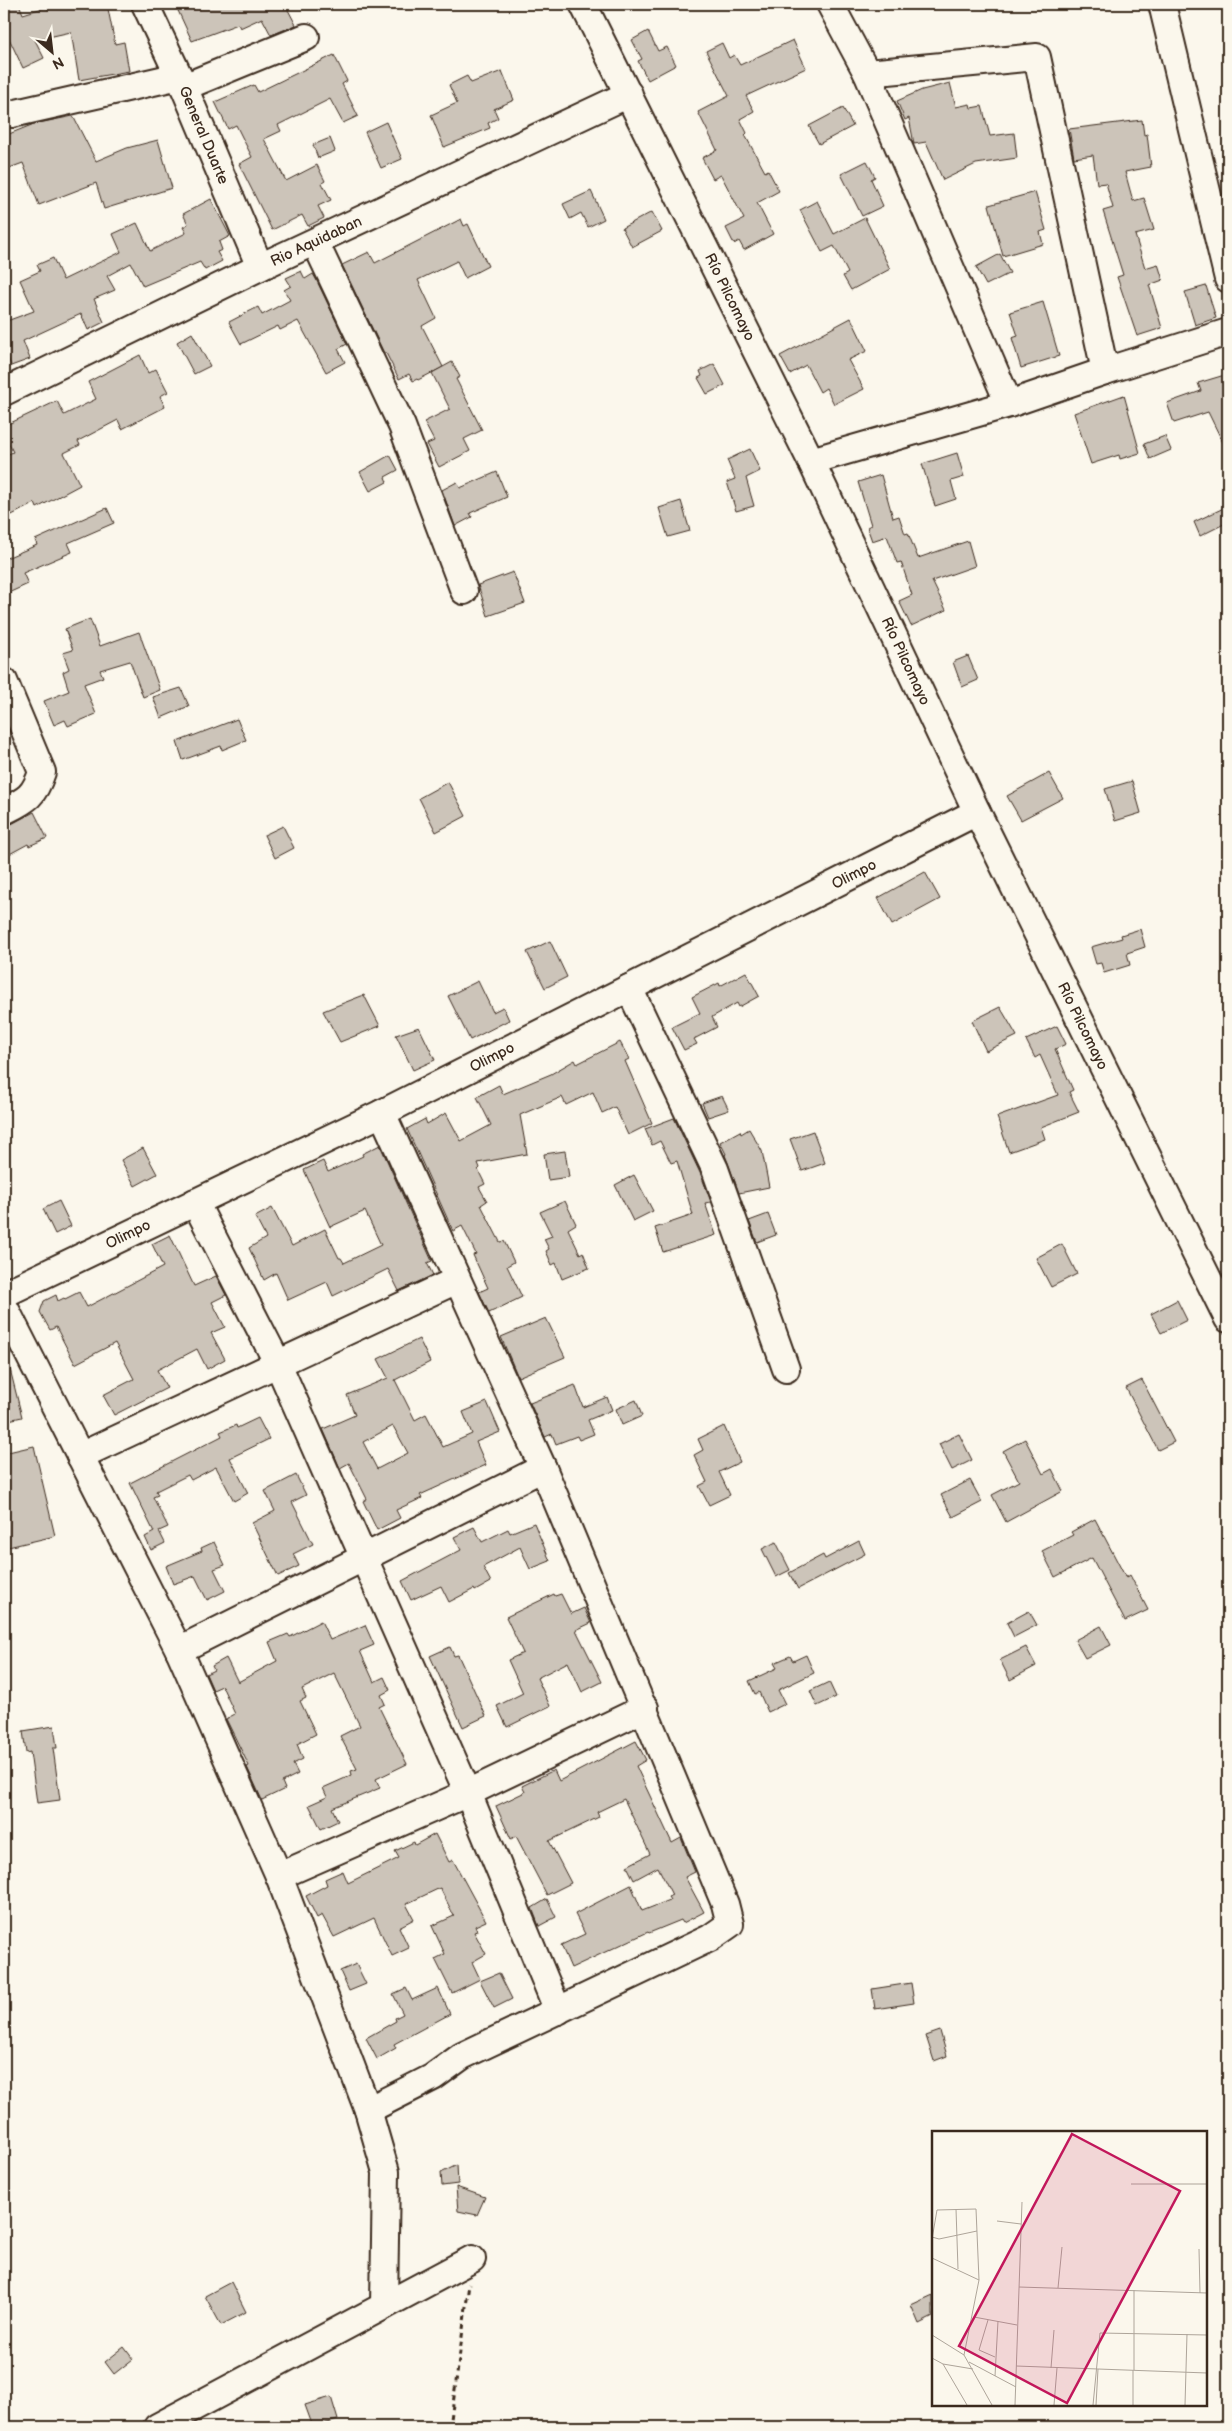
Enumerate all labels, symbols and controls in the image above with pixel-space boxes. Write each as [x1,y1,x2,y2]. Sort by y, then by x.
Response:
north arrow [28,28,78,78]
text: N [49,53,67,73]
street label: General Duarte [174,83,233,187]
street label: Rio Aquidaban [267,212,365,271]
street label: Río Pilcomayo [700,250,759,344]
street label: Río Pilcomayo [877,614,934,708]
street label: Olimpo [829,855,880,894]
street label: Río Pilcomayo [1053,979,1112,1073]
street label: Olimpo [467,1038,518,1077]
street label: Olimpo [103,1215,154,1253]
inset map [932,2131,1207,2406]

